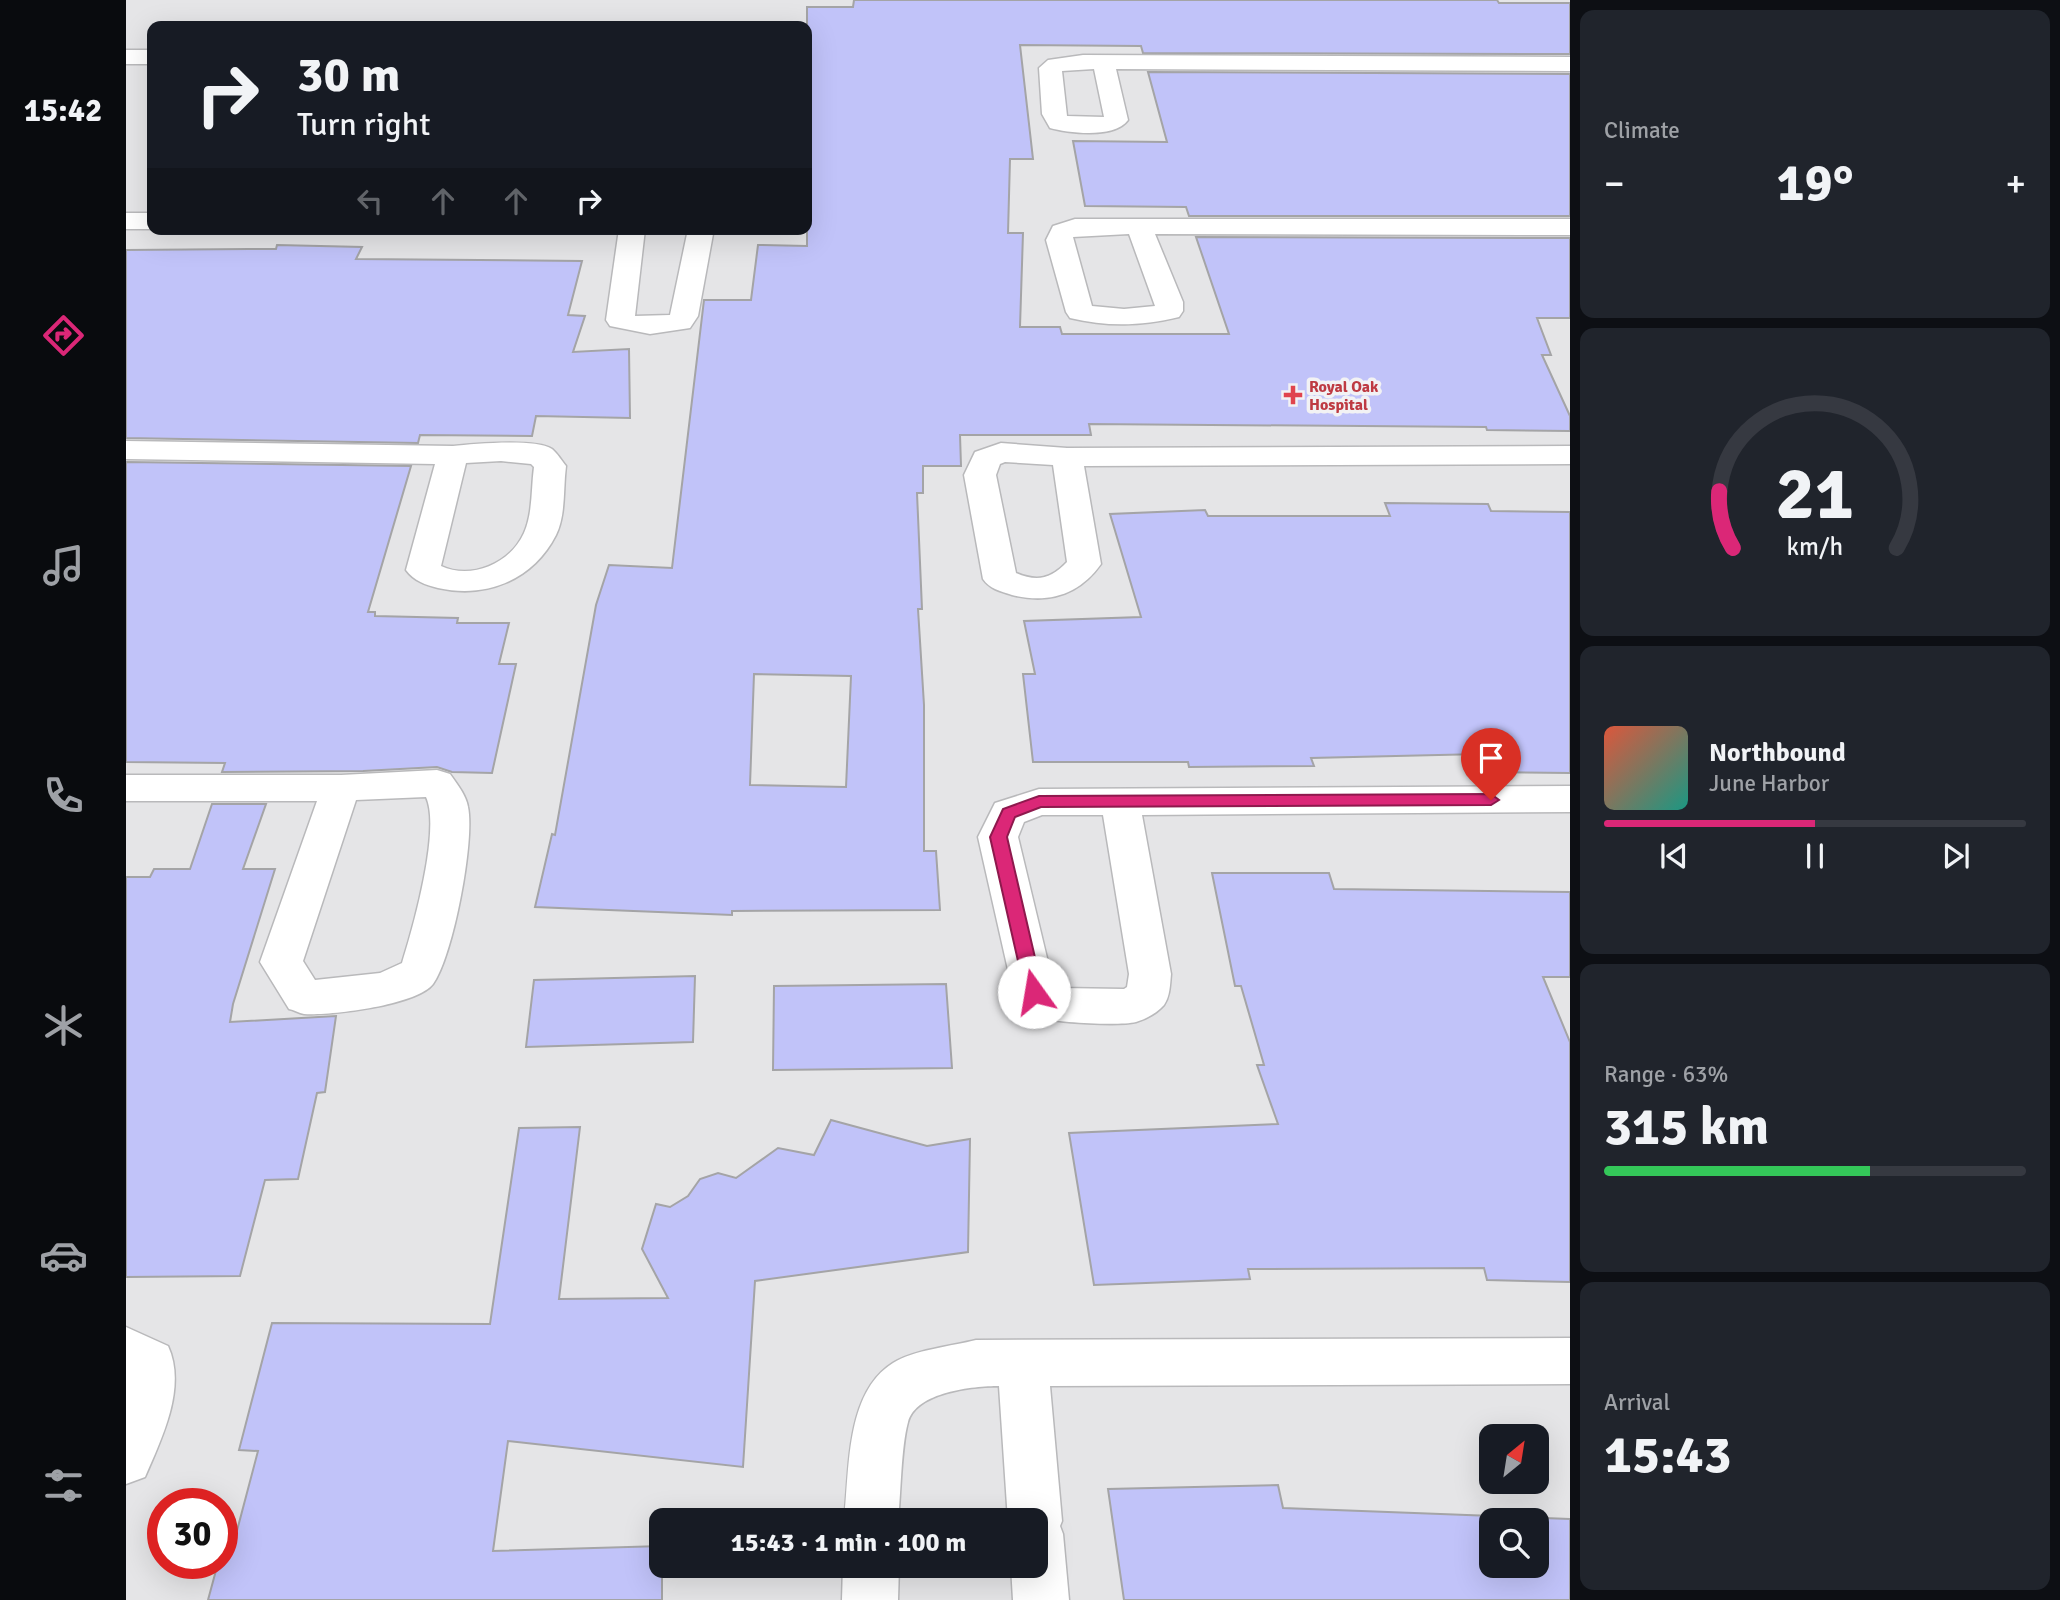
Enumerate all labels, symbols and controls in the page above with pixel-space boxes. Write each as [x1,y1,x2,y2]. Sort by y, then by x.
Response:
text: 30 m [297,45,400,105]
icon: right [182,49,273,140]
text: 15:42 [24,91,102,130]
text: Turn right [297,105,430,144]
text: Climate [1604,116,1680,145]
text: 19° [1777,151,1853,215]
text: − [1604,160,1625,207]
text: + [2005,160,2026,207]
icon: left [351,182,389,220]
icon: ahead [424,182,462,220]
icon: ahead [497,182,535,220]
icon: right [570,182,608,220]
icon: directions [39,311,88,360]
place label: Royal Oak Hospital [1309,377,1379,415]
marker: Royal Oak Hospital [1283,385,1303,405]
text: 21 [1776,450,1854,539]
text: km/h [1787,531,1843,562]
icon: music [39,541,88,590]
pin [1461,728,1521,800]
text: Northbound [1709,737,1846,769]
icon: arrive [1472,739,1510,777]
text: June Harbor [1709,769,1829,798]
icon: phone [39,771,88,820]
icon: previous [1655,837,1693,875]
icon: pause [1796,837,1834,875]
icon: next [1937,837,1975,875]
position arrow [997,955,1071,1029]
icon: climate [39,1001,88,1050]
text: Range · 63% [1604,1060,1728,1089]
text: 315 km [1604,1095,1769,1159]
icon: car [39,1231,88,1280]
text: Arrival [1604,1388,1670,1417]
text: 15:43 [1604,1423,1732,1487]
north arrow [1479,1424,1549,1494]
map controls [1479,1424,1549,1578]
icon: filters [39,1461,88,1510]
speed limit sign: 30 [147,1488,238,1579]
button: search [1479,1508,1549,1578]
text: 15:43 · 1 min · 100 m [731,1527,966,1559]

